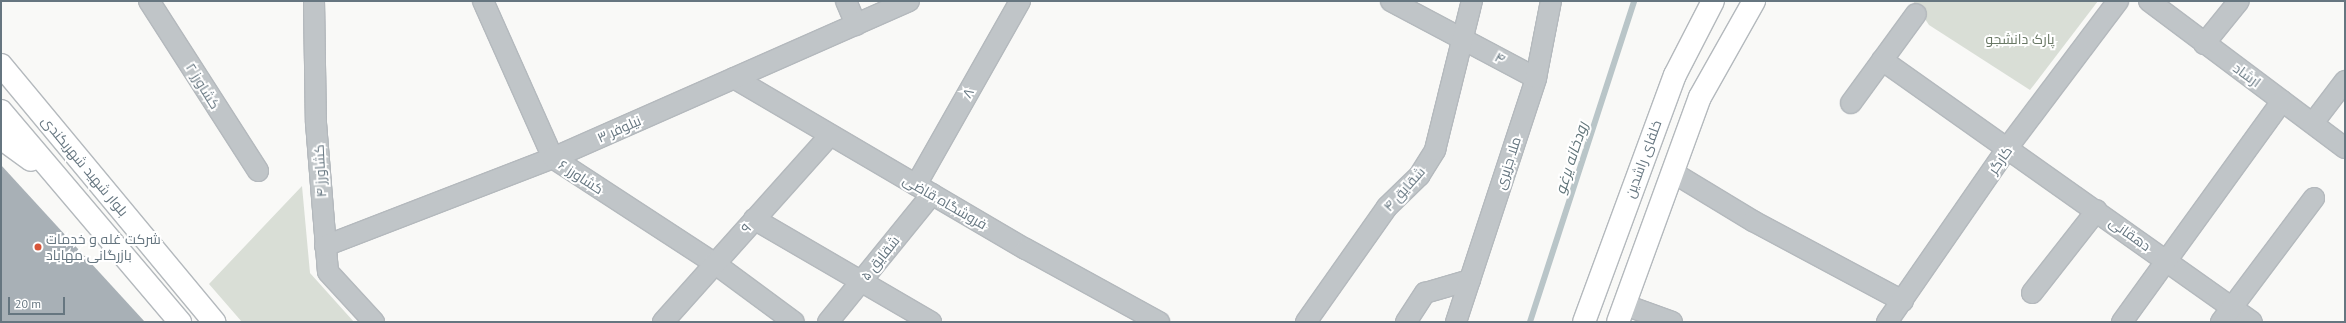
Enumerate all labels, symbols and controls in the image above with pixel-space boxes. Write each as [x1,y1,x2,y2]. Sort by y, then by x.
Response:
park label: پارک دانشجو [1985,31,2055,47]
street label: ۴ [1492,48,1508,68]
street label: ارشاد [2230,59,2264,91]
street label: کشاورز ۲ [182,60,224,112]
street label: ۸ [959,85,977,101]
street label: بلوار شهید شهریکندی [38,112,132,220]
street label: نیلوفر ۳ [595,112,643,146]
street label: خلفای راشدین [1621,118,1665,200]
water label: رودخانه یرغو [1551,120,1591,196]
street label: ملا جزیری [1492,134,1524,192]
street label: کارگر [1984,143,2016,177]
street label: کشاورز ۴ [310,144,330,198]
street label: کشاورز ۶ [555,156,607,198]
street label: شقایق ۴ [1380,163,1428,215]
street label: فروشگاه قاضی [900,171,990,233]
street label: دهقانی [2106,213,2154,255]
street label: ۹ [737,220,755,236]
place label: شرکت غله و خدمات بازرگانی مهاباد [46,231,161,264]
street label: شقایق ۵ [857,232,903,284]
marker: شرکت غله و خدمات بازرگانی مهاباد [33,242,43,252]
scale bar [10,289,67,315]
text: 20 m [15,296,41,311]

